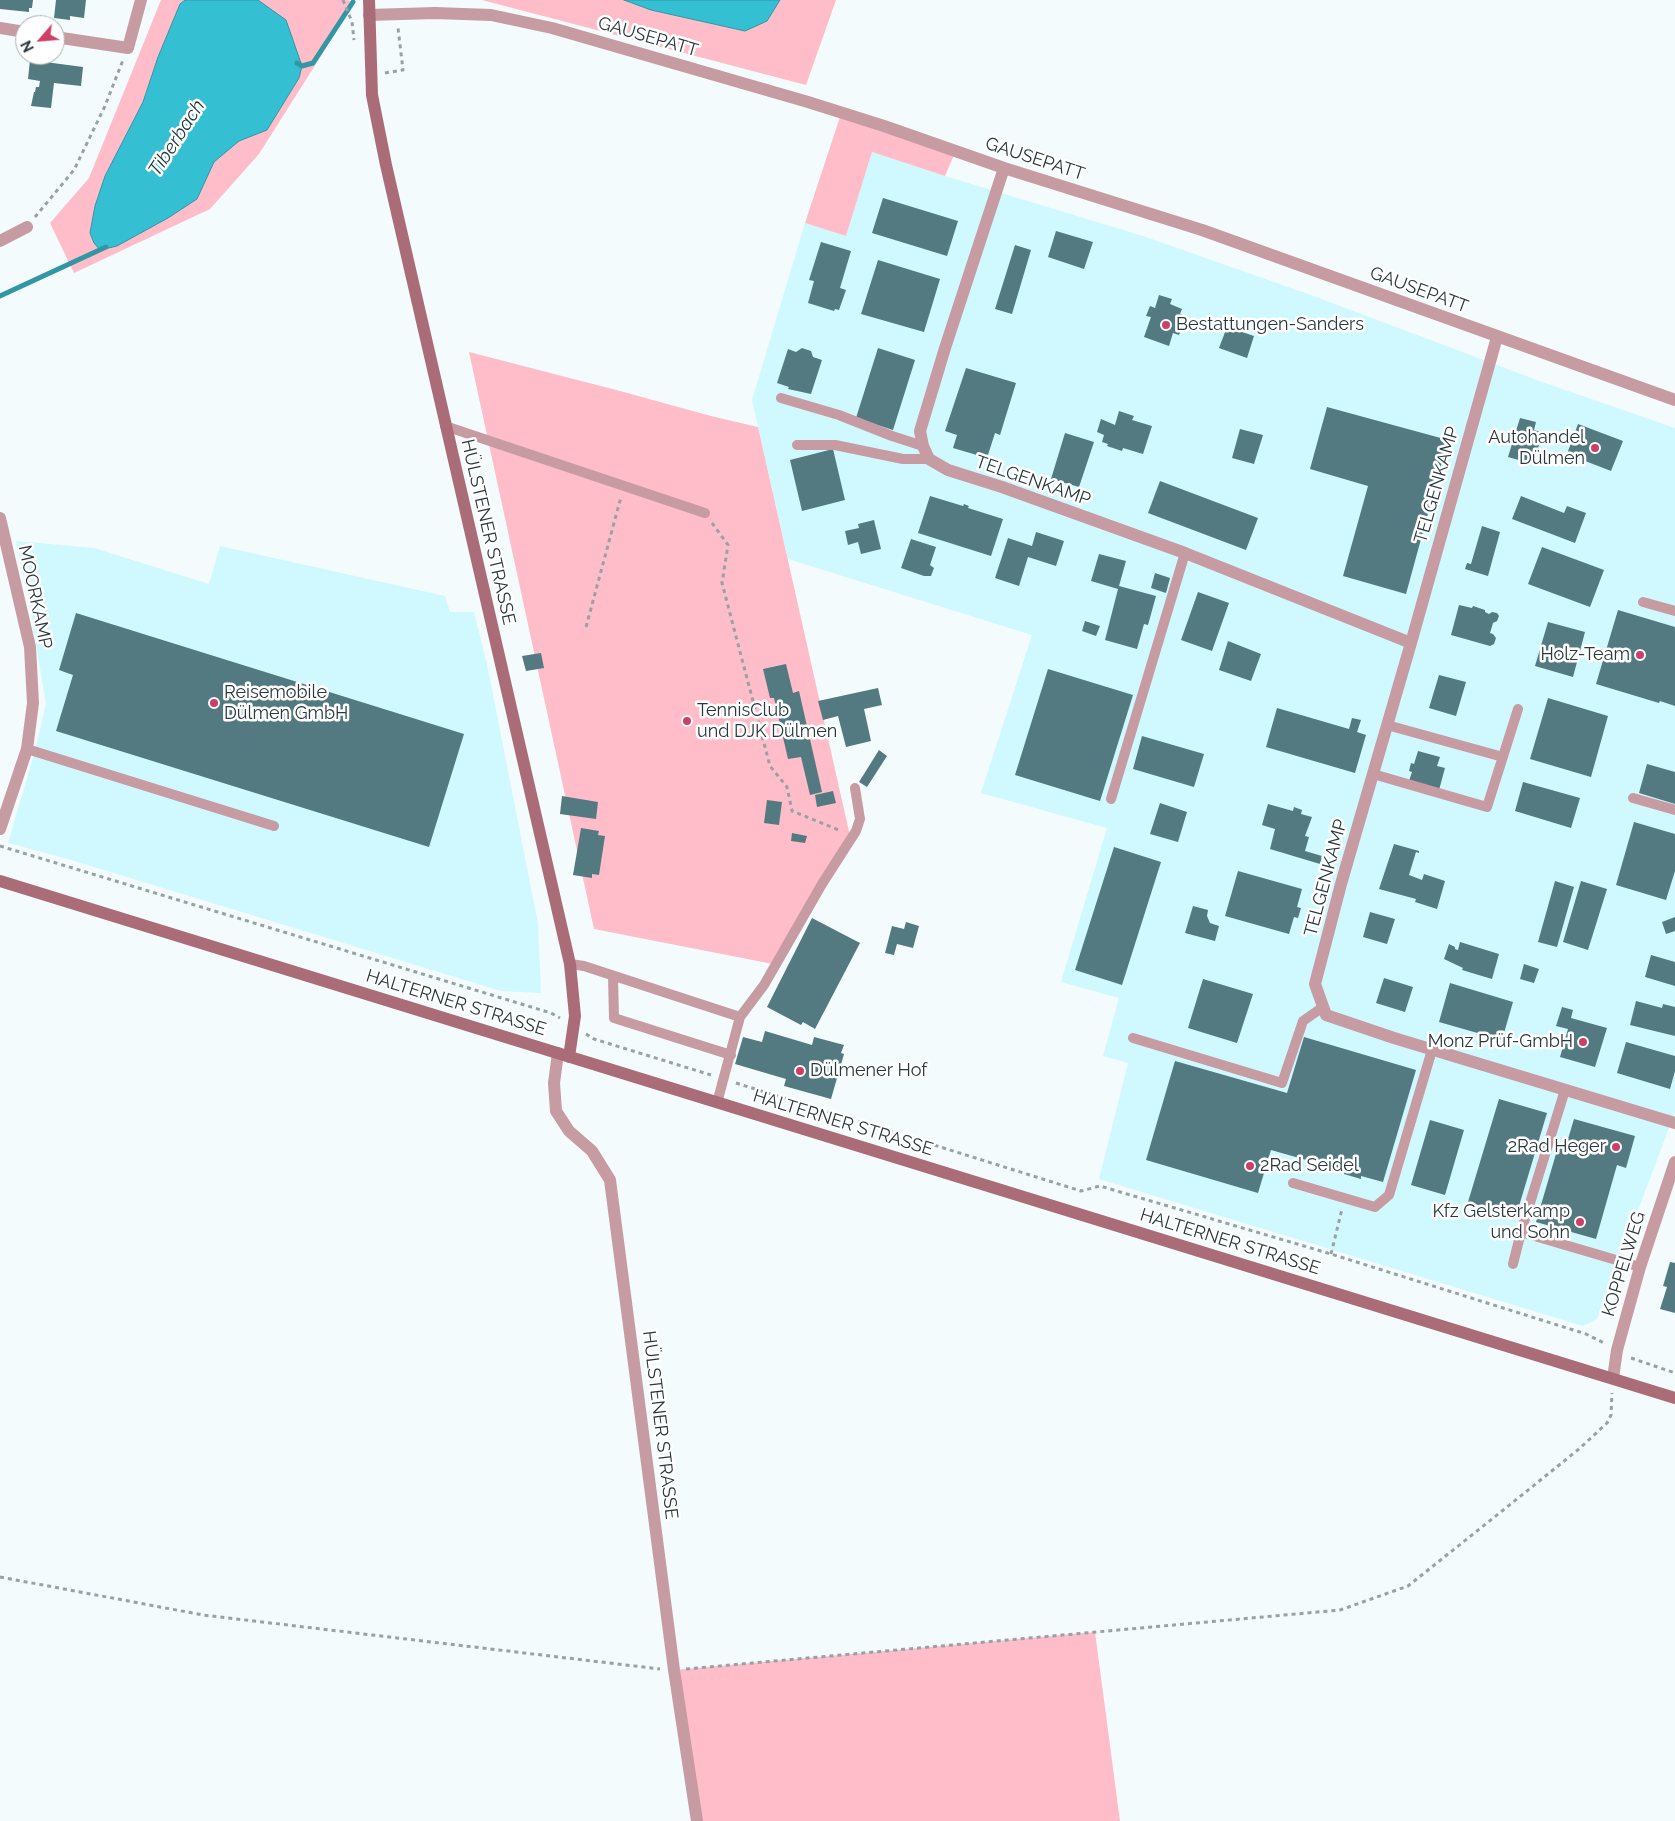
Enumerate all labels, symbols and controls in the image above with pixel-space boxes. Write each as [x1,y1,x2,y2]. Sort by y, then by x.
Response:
street label: GAUSEPATT [595,12,701,62]
north arrow [15,15,65,65]
text: N [18,38,37,55]
water label: Tiberbach [144,96,210,180]
street label: GAUSEPATT [983,133,1087,185]
street label: GAUSEPATT [1367,262,1471,318]
place label: Bestattungen-Sanders [1176,314,1364,336]
marker: Bestattungen-Sanders [1160,319,1172,331]
street label: TELGENKAMP [1410,424,1464,546]
place label: Autohandel Dülmen [1488,427,1585,469]
street label: HÜLSTENER STRASSE [456,437,520,627]
marker: Autohandel Dülmen [1589,442,1601,454]
street label: TELGENKAMP [973,451,1093,511]
street label: MOORKAMP [13,543,57,651]
place label: Holz-Team [1540,644,1630,666]
marker: Holz-Team [1634,649,1646,661]
place label: Reisemobile Dülmen GmbH [224,682,348,724]
marker: Reisemobile Dülmen GmbH [208,697,220,709]
place label: TennisClub und DJK Dülmen [697,700,837,742]
marker: TennisClub und DJK Dülmen [681,715,693,727]
street label: TELGENKAMP [1300,817,1352,939]
street label: HALTERNER STRASSE [363,965,549,1041]
place label: Monz Prüf-GmbH [1428,1031,1573,1053]
marker: Monz Prüf-GmbH [1577,1036,1589,1048]
place label: Dülmener Hof [810,1060,927,1082]
marker: Dülmener Hof [794,1065,806,1077]
street label: HALTERNER STRASSE [750,1085,936,1161]
place label: 2Rad Heger [1508,1136,1606,1158]
marker: 2Rad Heger [1610,1141,1622,1153]
place label: 2Rad Seidel [1260,1155,1359,1177]
marker: 2Rad Seidel [1244,1160,1256,1172]
place label: Kfz Gelsterkamp und Sohn [1432,1201,1570,1244]
street label: HALTERNER STRASSE [1137,1204,1323,1280]
street label: KOPPELWEG [1598,1209,1650,1319]
marker: Kfz Gelsterkamp und Sohn [1574,1216,1586,1228]
street label: HÜLSTENER STRASSE [638,1329,682,1521]

